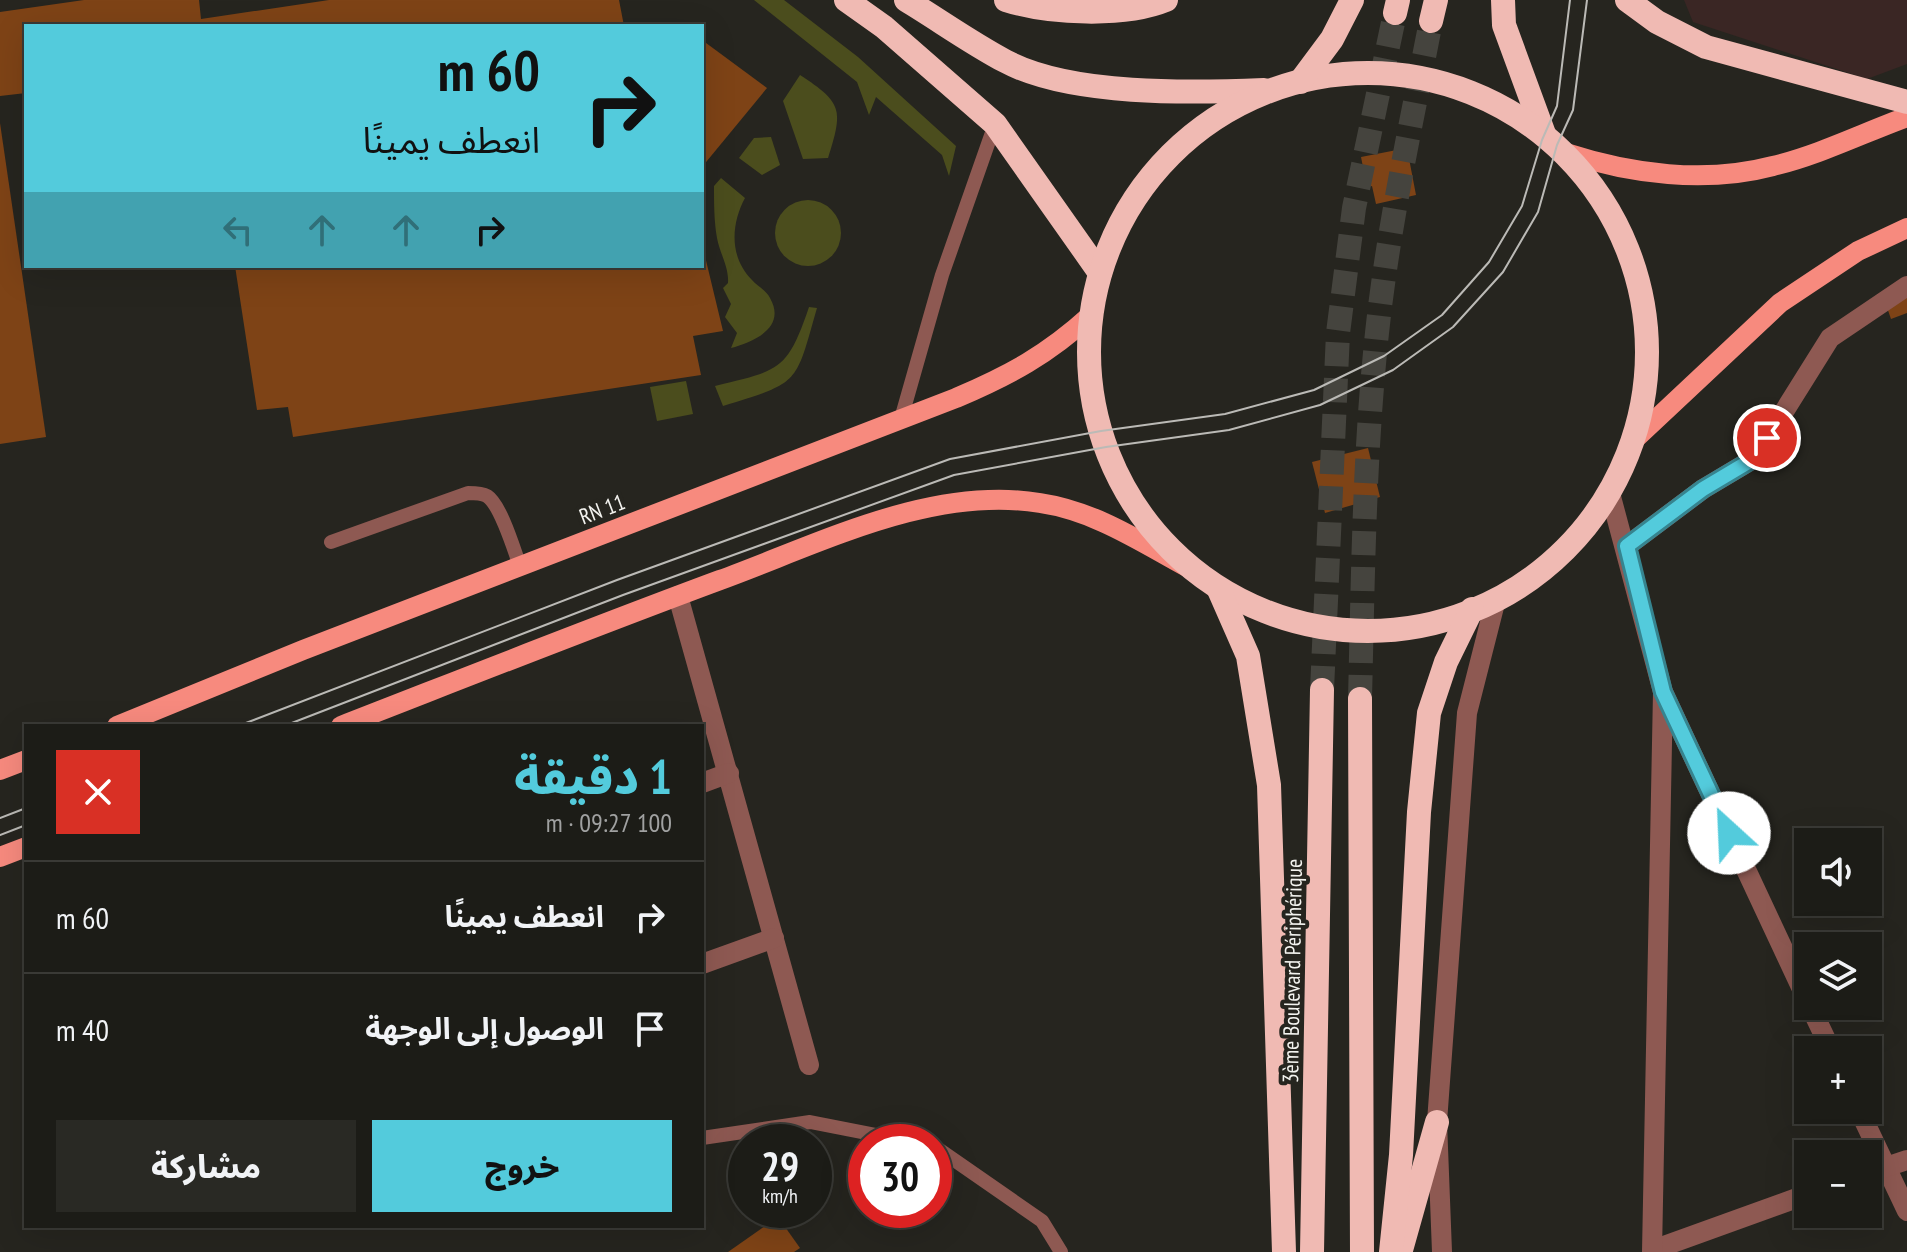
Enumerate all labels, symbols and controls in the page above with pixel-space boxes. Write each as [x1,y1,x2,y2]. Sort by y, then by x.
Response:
text: 60 m [438,34,540,106]
icon: right [568,56,672,160]
text: انعطف يمينًا [362,116,540,163]
icon: left [216,208,260,252]
icon: ahead [300,208,344,252]
icon: ahead [384,208,428,252]
icon: right [468,208,512,252]
pin [1733,404,1801,472]
icon: arrive [1745,416,1789,460]
street label: RN 11 [575,488,629,530]
text: 1 دقيقة [514,745,672,807]
button: close [56,750,140,834]
position arrow [1687,791,1771,875]
text: 100 m · 09:27 [546,806,672,839]
map controls [1794,828,1882,1228]
button: sound [1794,828,1882,916]
street label: 3ème Boulevard Périphérique [1276,859,1308,1083]
icon: right [628,895,672,939]
text: انعطف يمينًا [444,896,604,935]
text: 60 m [56,898,109,937]
button: layers [1794,932,1882,1020]
icon: arrive [628,1007,672,1051]
text: الوصول إلى الوجهة [365,1008,604,1047]
text: 40 m [56,1010,109,1049]
button: + [1794,1036,1882,1124]
button: مشاركة [56,1120,356,1212]
button: خروج [372,1120,672,1212]
speed limit sign: 30 [848,1124,952,1228]
text: 29 [761,1140,799,1192]
button: − [1794,1140,1882,1228]
text: km/h [762,1183,798,1209]

